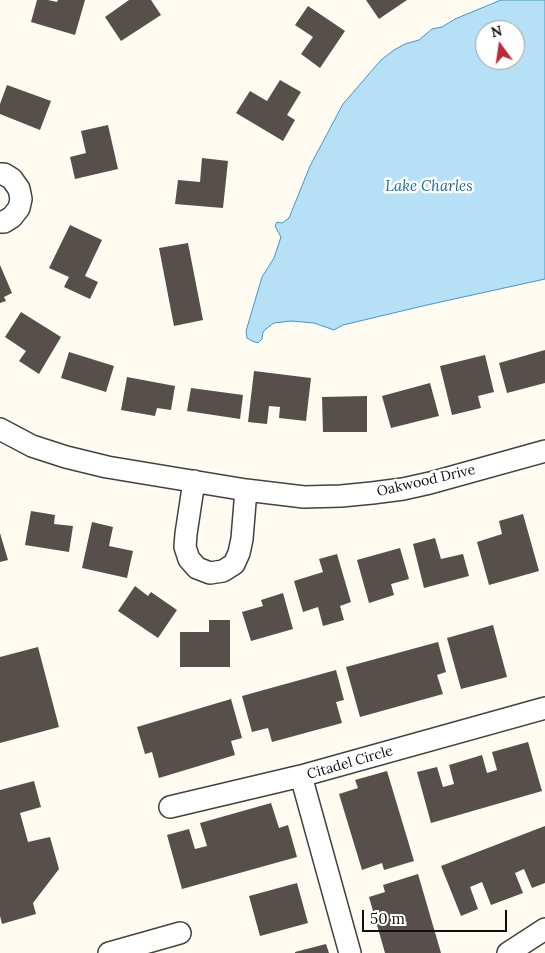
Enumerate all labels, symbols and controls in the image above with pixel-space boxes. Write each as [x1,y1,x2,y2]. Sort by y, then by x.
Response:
north arrow [475,20,525,70]
text: N [489,21,504,41]
water label: Lake Charles [385,178,473,196]
street label: Oakwood Drive [375,462,477,500]
street label: Citadel Circle [305,743,395,783]
scale bar [365,900,510,932]
text: 50 m [370,909,405,928]

